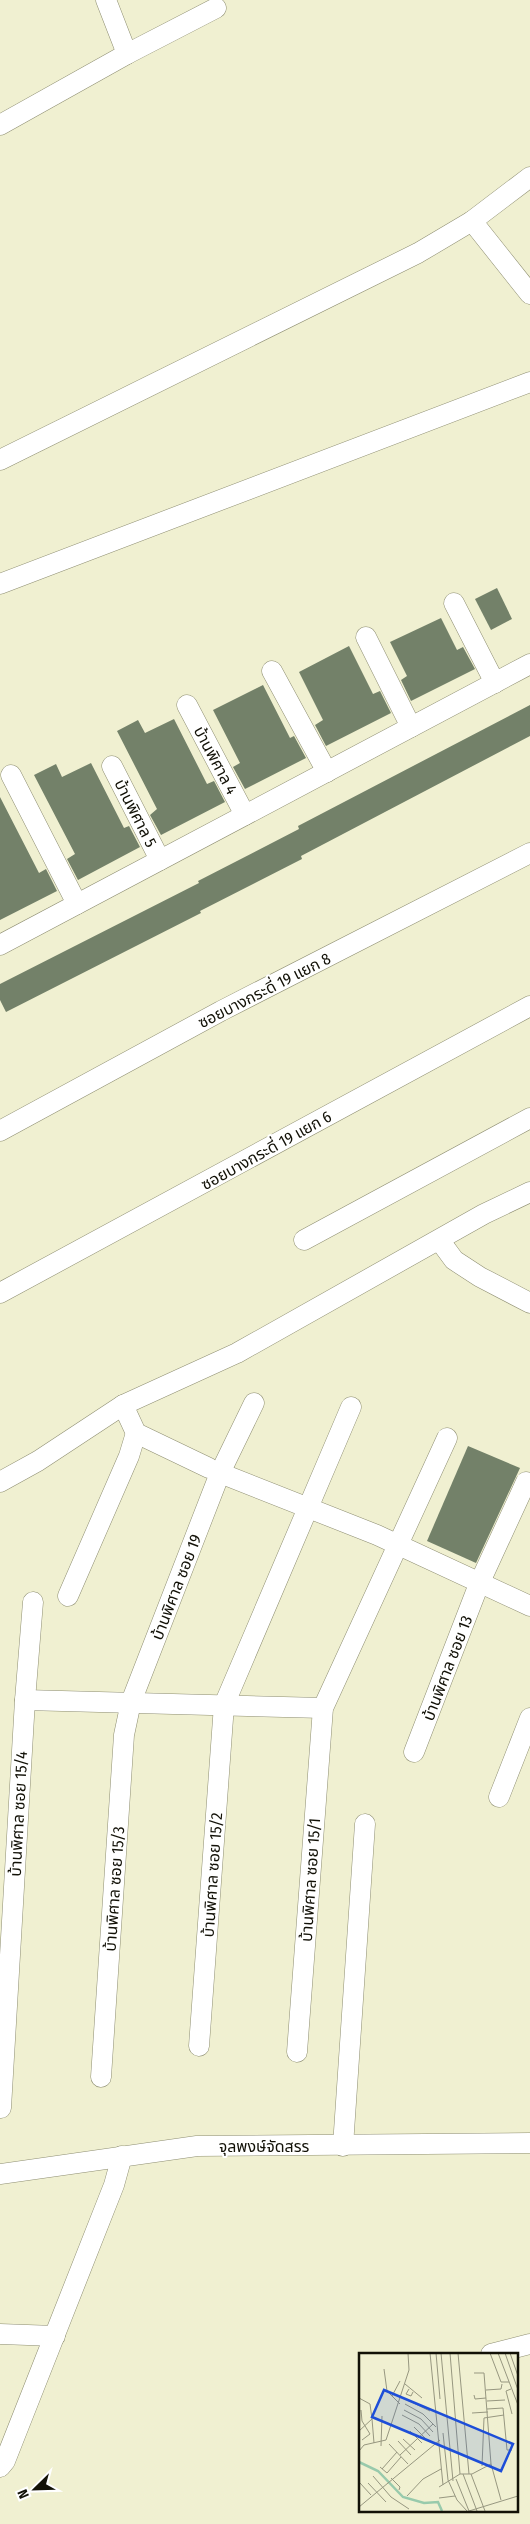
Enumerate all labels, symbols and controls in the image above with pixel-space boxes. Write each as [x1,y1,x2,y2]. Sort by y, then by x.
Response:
street label: บ้านพิศาล 4 [190,723,241,798]
street label: บ้านพิศาล 5 [110,776,161,850]
street label: ซอยบางกระดี่ 19 แยก 8 [194,947,334,1032]
street label: ซอยบางกระดี่ 19 แยก 6 [197,1105,335,1194]
street label: บ้านพิศาล ซอย 19 [148,1531,205,1643]
street label: บ้านพิศาล ซอย 13 [419,1613,476,1724]
street label: บ้านพิศาล ซอย 15/4 [6,1751,31,1877]
street label: บ้านพิศาล ซอย 15/2 [199,1812,226,1938]
street label: บ้านพิศาล ซอย 15/1 [297,1818,324,1942]
street label: บ้านพิศาล ซอย 15/3 [101,1826,128,1952]
street label: จุลพงษ์จัดสรร [219,2137,310,2156]
inset map [359,2353,518,2512]
north arrow [10,2464,60,2514]
text: N [14,2487,33,2501]

